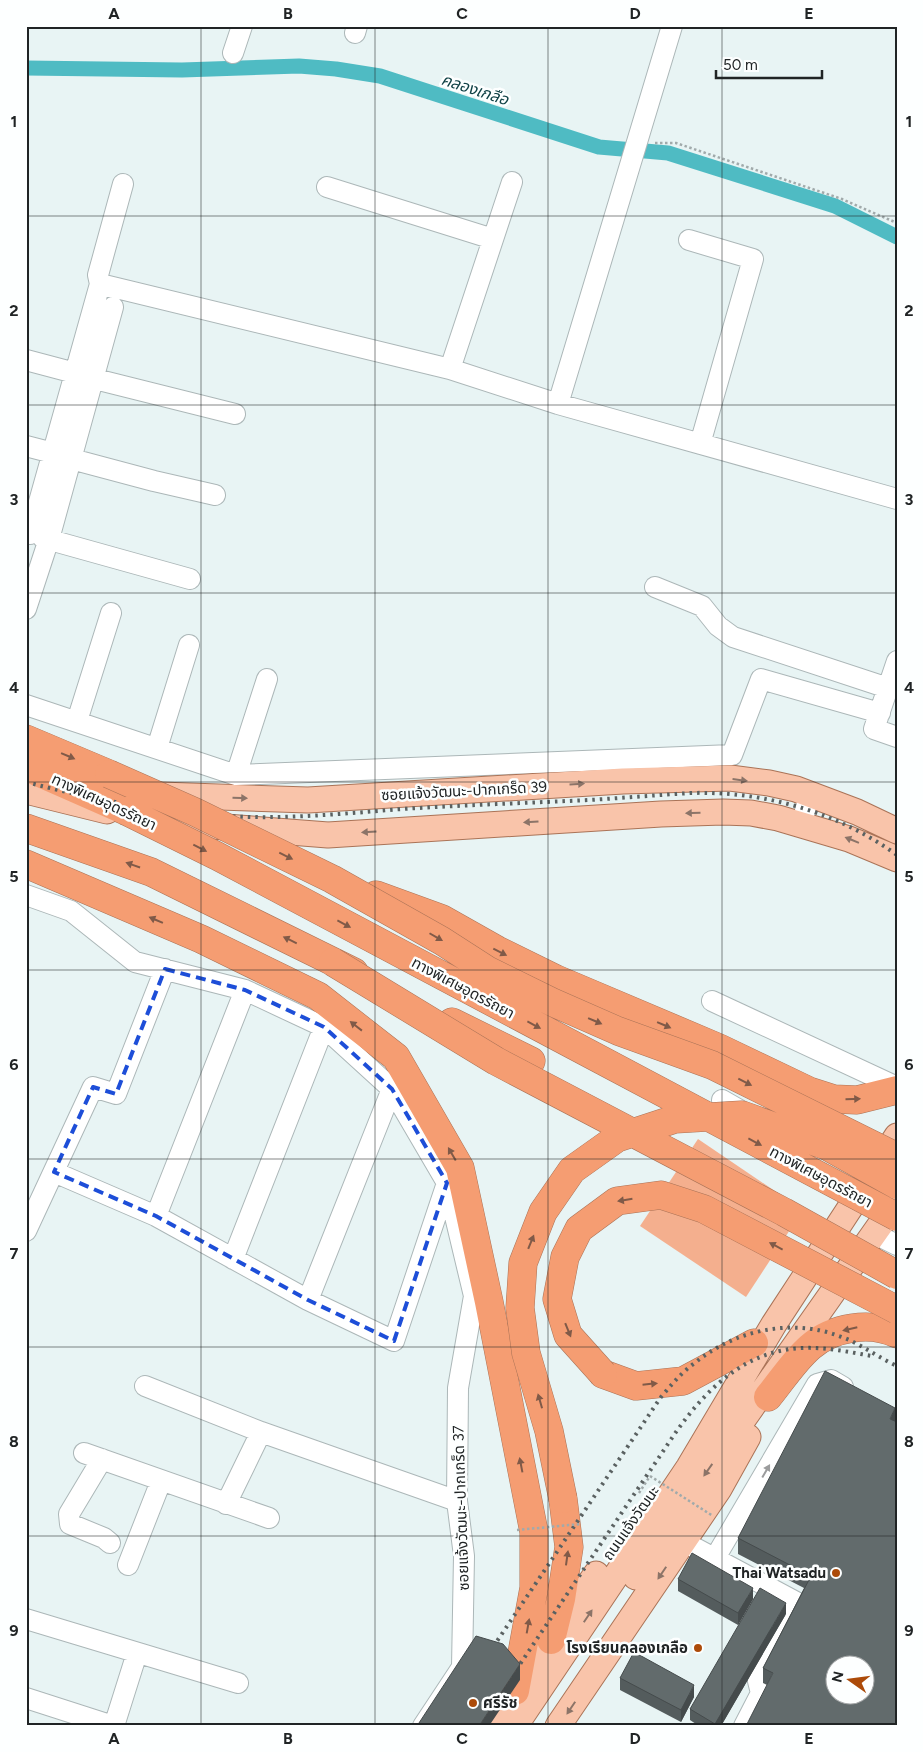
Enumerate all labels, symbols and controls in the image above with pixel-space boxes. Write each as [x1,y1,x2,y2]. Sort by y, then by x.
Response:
text: A [108,4,120,23]
text: B [283,4,293,23]
text: C [456,4,468,23]
text: D [629,4,641,23]
text: E [804,4,814,23]
scale bar [716,48,822,80]
text: 50 m [723,56,758,74]
water label: คลองเกลือ [439,70,512,109]
text: 1 [11,112,17,131]
text: 1 [906,112,912,131]
text: 2 [9,301,19,320]
text: 2 [904,301,914,320]
text: 3 [10,490,19,509]
text: 3 [905,490,914,509]
text: 4 [9,678,19,697]
text: 4 [904,678,914,697]
one-way arrow [61,752,76,760]
street label: ทางพิเศษอุดรรัถยา [49,770,159,834]
one-way arrow [732,776,748,784]
street label: ซอยแจ้งวัฒนะ-ปากเกร็ด 39 [381,778,547,804]
one-way arrow [570,779,586,787]
one-way arrow [233,794,249,802]
one-way arrow [685,809,701,817]
one-way arrow [523,818,539,826]
one-way arrow [361,829,377,837]
one-way arrow [845,836,859,844]
one-way arrow [193,844,208,852]
one-way arrow [279,852,293,860]
one-way arrow [125,861,140,869]
text: 5 [9,867,19,886]
text: 5 [904,867,914,886]
one-way arrow [149,915,164,923]
one-way arrow [337,920,351,928]
one-way arrow [429,933,442,942]
one-way arrow [282,936,297,944]
one-way arrow [493,947,507,956]
street label: ทางพิเศษอุดรรัถยา [409,953,517,1023]
one-way arrow [588,1017,603,1025]
one-way arrow [350,1020,363,1031]
one-way arrow [527,1021,540,1030]
one-way arrow [657,1021,671,1029]
text: 6 [9,1055,19,1074]
text: 6 [904,1055,914,1074]
one-way arrow [738,1078,752,1086]
one-way arrow [845,1094,861,1102]
one-way arrow [747,1138,762,1146]
street label: ทางพิเศษอุดรรัถยา [767,1142,875,1212]
one-way arrow [447,1147,456,1160]
one-way arrow [617,1197,633,1205]
one-way arrow [527,1234,535,1249]
one-way arrow [769,1242,783,1250]
text: 7 [10,1244,19,1263]
text: 7 [905,1244,914,1263]
one-way arrow [564,1323,572,1337]
one-way arrow [842,1325,857,1333]
one-way arrow [642,1380,658,1388]
one-way arrow [535,1393,543,1408]
street label: ซอยแจ้งวัฒนะ-ปากเกร็ด 37 [449,1425,473,1591]
text: 8 [9,1432,19,1451]
text: 8 [904,1432,914,1451]
one-way arrow [517,1458,525,1473]
one-way arrow [703,1463,713,1477]
one-way arrow [762,1464,771,1477]
street label: ถนนแจ้งวัฒนะ [599,1482,663,1564]
one-way arrow [564,1550,572,1566]
place label: Thai Watsadu [733,1564,826,1582]
one-way arrow [657,1567,667,1580]
marker: Thai Watsadu [830,1567,842,1579]
one-way arrow [584,1610,593,1623]
one-way arrow [524,1618,532,1634]
text: 9 [9,1621,19,1640]
text: 9 [904,1621,914,1640]
place label: โรงเรียนคลองเกลือ [566,1639,688,1657]
marker: โรงเรียนคลองเกลือ [692,1642,704,1654]
north arrow [826,1654,876,1704]
text: N [828,1670,847,1684]
place label: ศรีรัช [483,1694,517,1712]
marker: ศรีรัช [467,1697,479,1709]
one-way arrow [566,1701,576,1714]
text: A [108,1729,120,1748]
text: B [283,1729,293,1748]
text: C [456,1729,468,1748]
text: D [629,1729,641,1748]
text: E [804,1729,814,1748]

